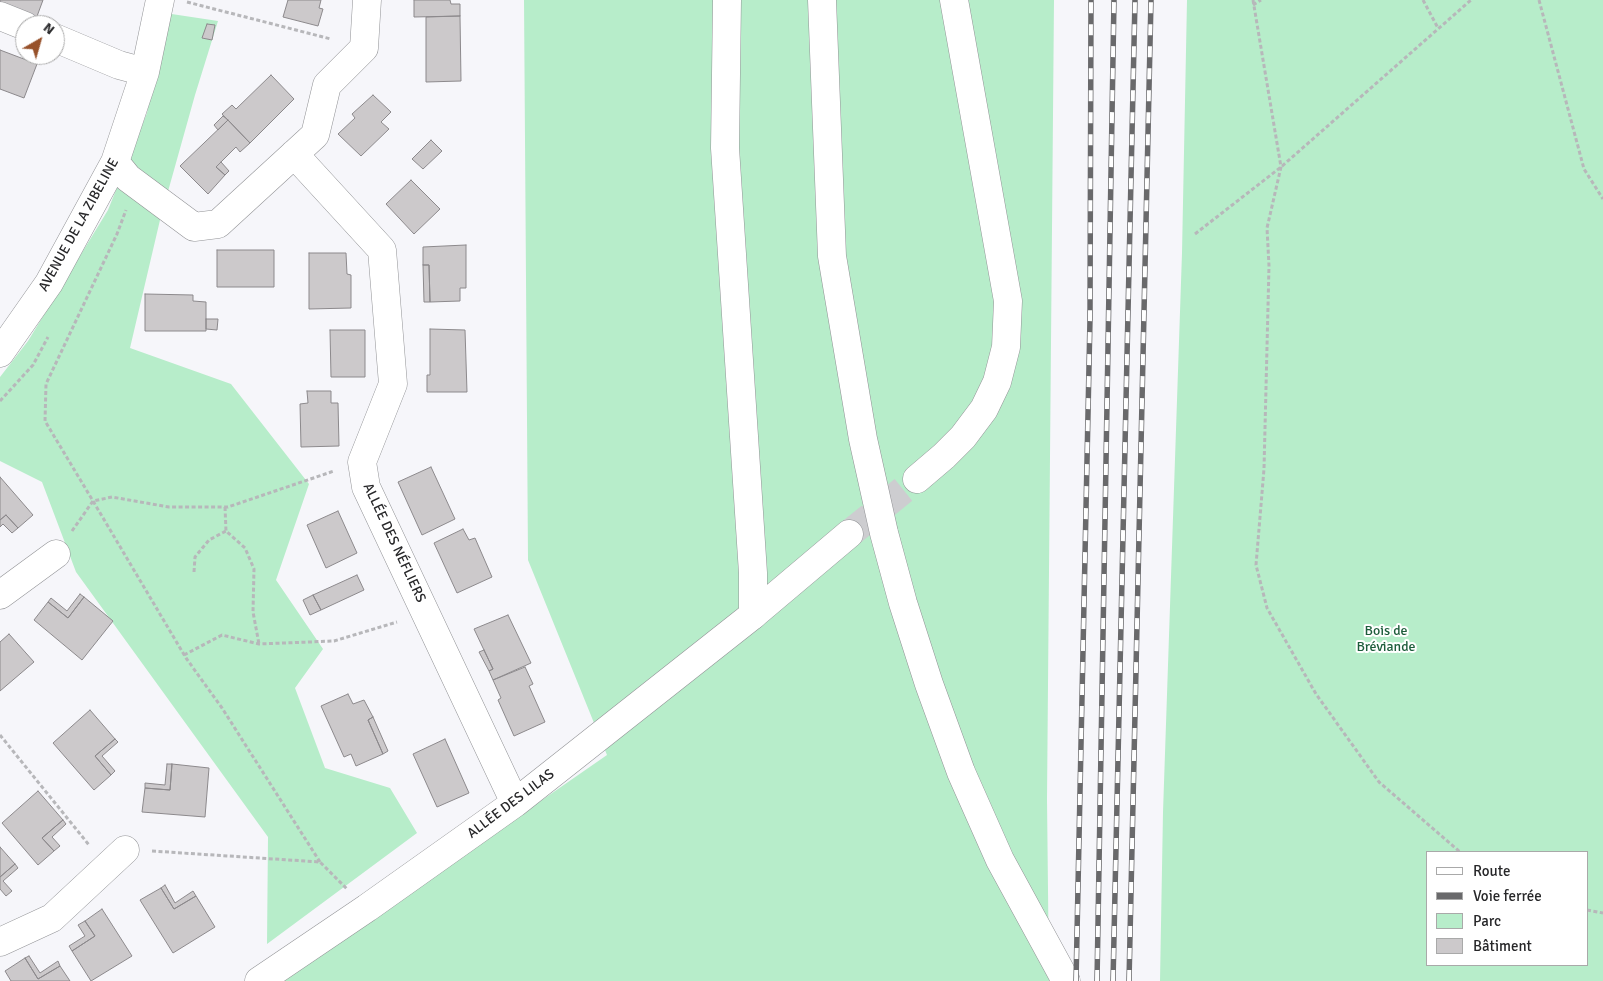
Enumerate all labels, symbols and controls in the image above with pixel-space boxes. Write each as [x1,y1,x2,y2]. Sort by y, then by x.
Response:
north arrow [15,15,65,65]
text: N [40,19,58,38]
street label: AVENUE DE LA ZIBELINE [35,155,123,295]
street label: ALLÉE DES NÉFLIERS [359,481,429,605]
park label: Bois de Bréviande [1356,623,1416,656]
street label: ALLÉE DES LILAS [464,766,558,842]
legend [1426,851,1588,966]
text: Route [1473,862,1510,880]
text: Voie ferrée [1473,887,1542,905]
text: Parc [1473,912,1501,930]
text: Bâtiment [1473,937,1532,955]

